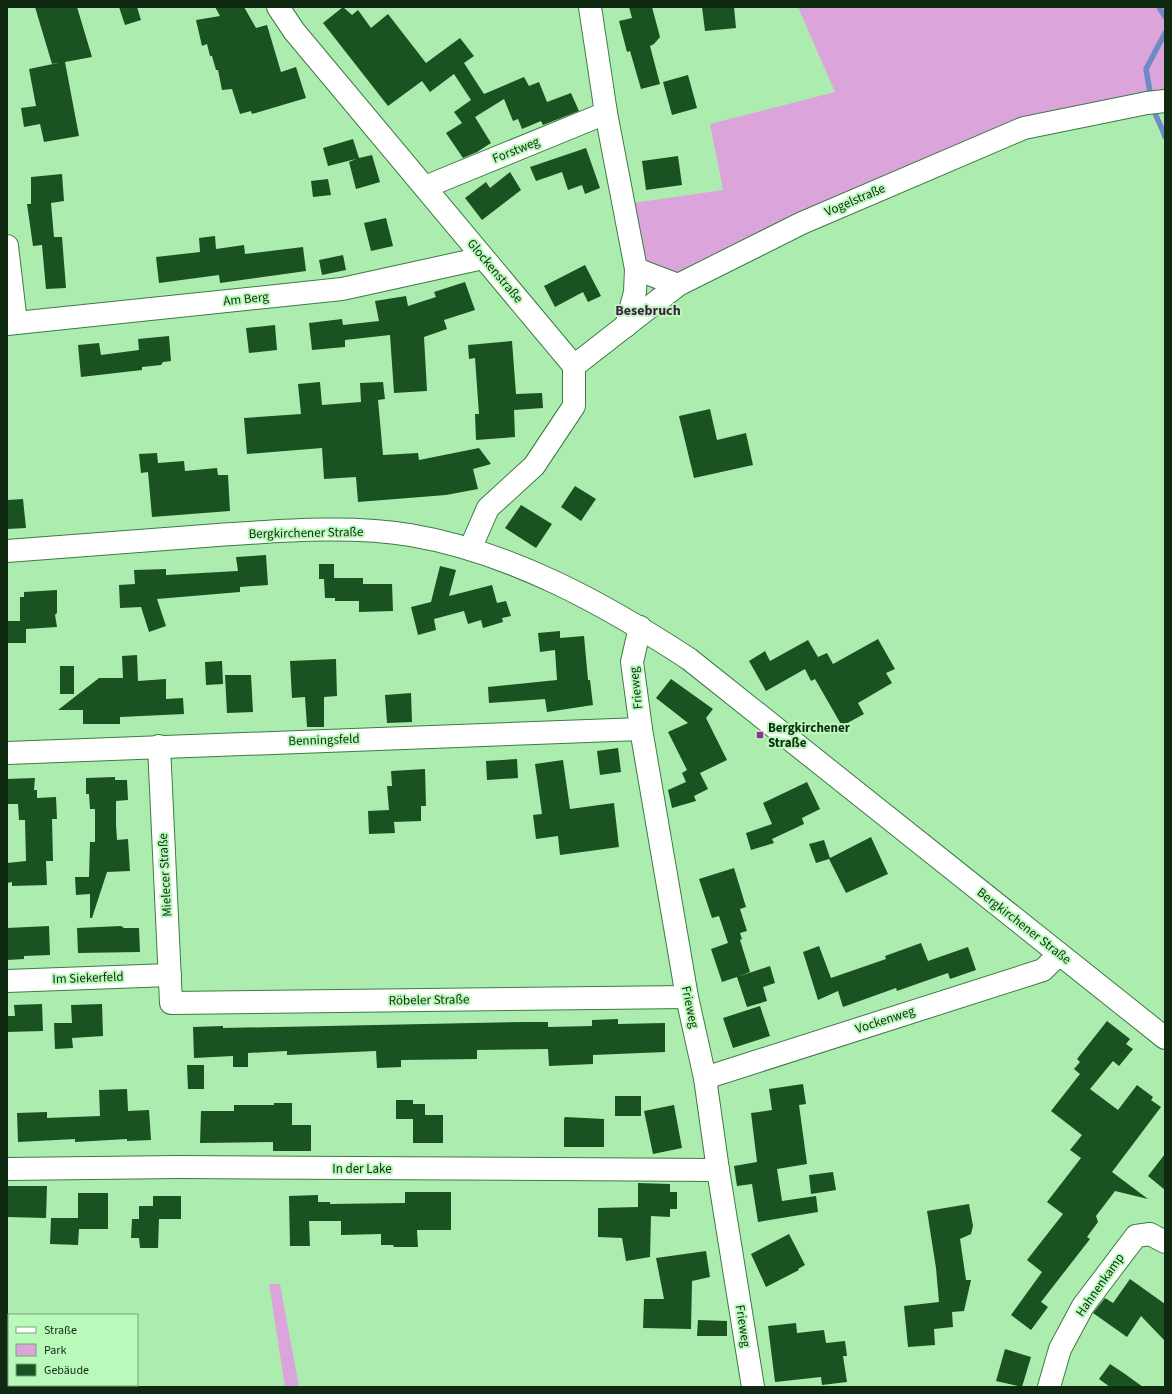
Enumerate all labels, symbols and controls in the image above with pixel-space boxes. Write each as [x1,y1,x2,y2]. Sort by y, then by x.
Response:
street label: Forstweg [490,132,543,168]
street label: Vogelstraße [822,179,888,221]
street label: Glockenstraße [463,235,527,307]
street label: Am Berg [222,288,270,310]
district label: Besebruch [615,301,681,321]
street label: Bergkirchener Straße [248,523,364,543]
street label: Frieweg [625,665,647,710]
place label: Bergkirchener Straße [768,719,851,752]
street label: Benningsfeld [288,730,360,750]
marker: Bergkirchener Straße [755,730,765,740]
street label: Mielecer Straße [154,833,176,917]
street label: Bergkirchener Straße [973,884,1075,968]
street label: Im Siekerfeld [52,968,124,988]
street label: Frieweg [677,984,703,1030]
street label: Röbeler Straße [389,990,469,1010]
street label: Vockenweg [853,1002,917,1038]
street label: In der Lake [332,1160,392,1178]
street label: Hahnenkamp [1072,1250,1128,1320]
street label: Frieweg [731,1304,755,1349]
legend [8,1314,138,1386]
text: Straße [44,1322,77,1339]
text: Park [44,1342,66,1359]
text: Gebäude [44,1362,89,1379]

